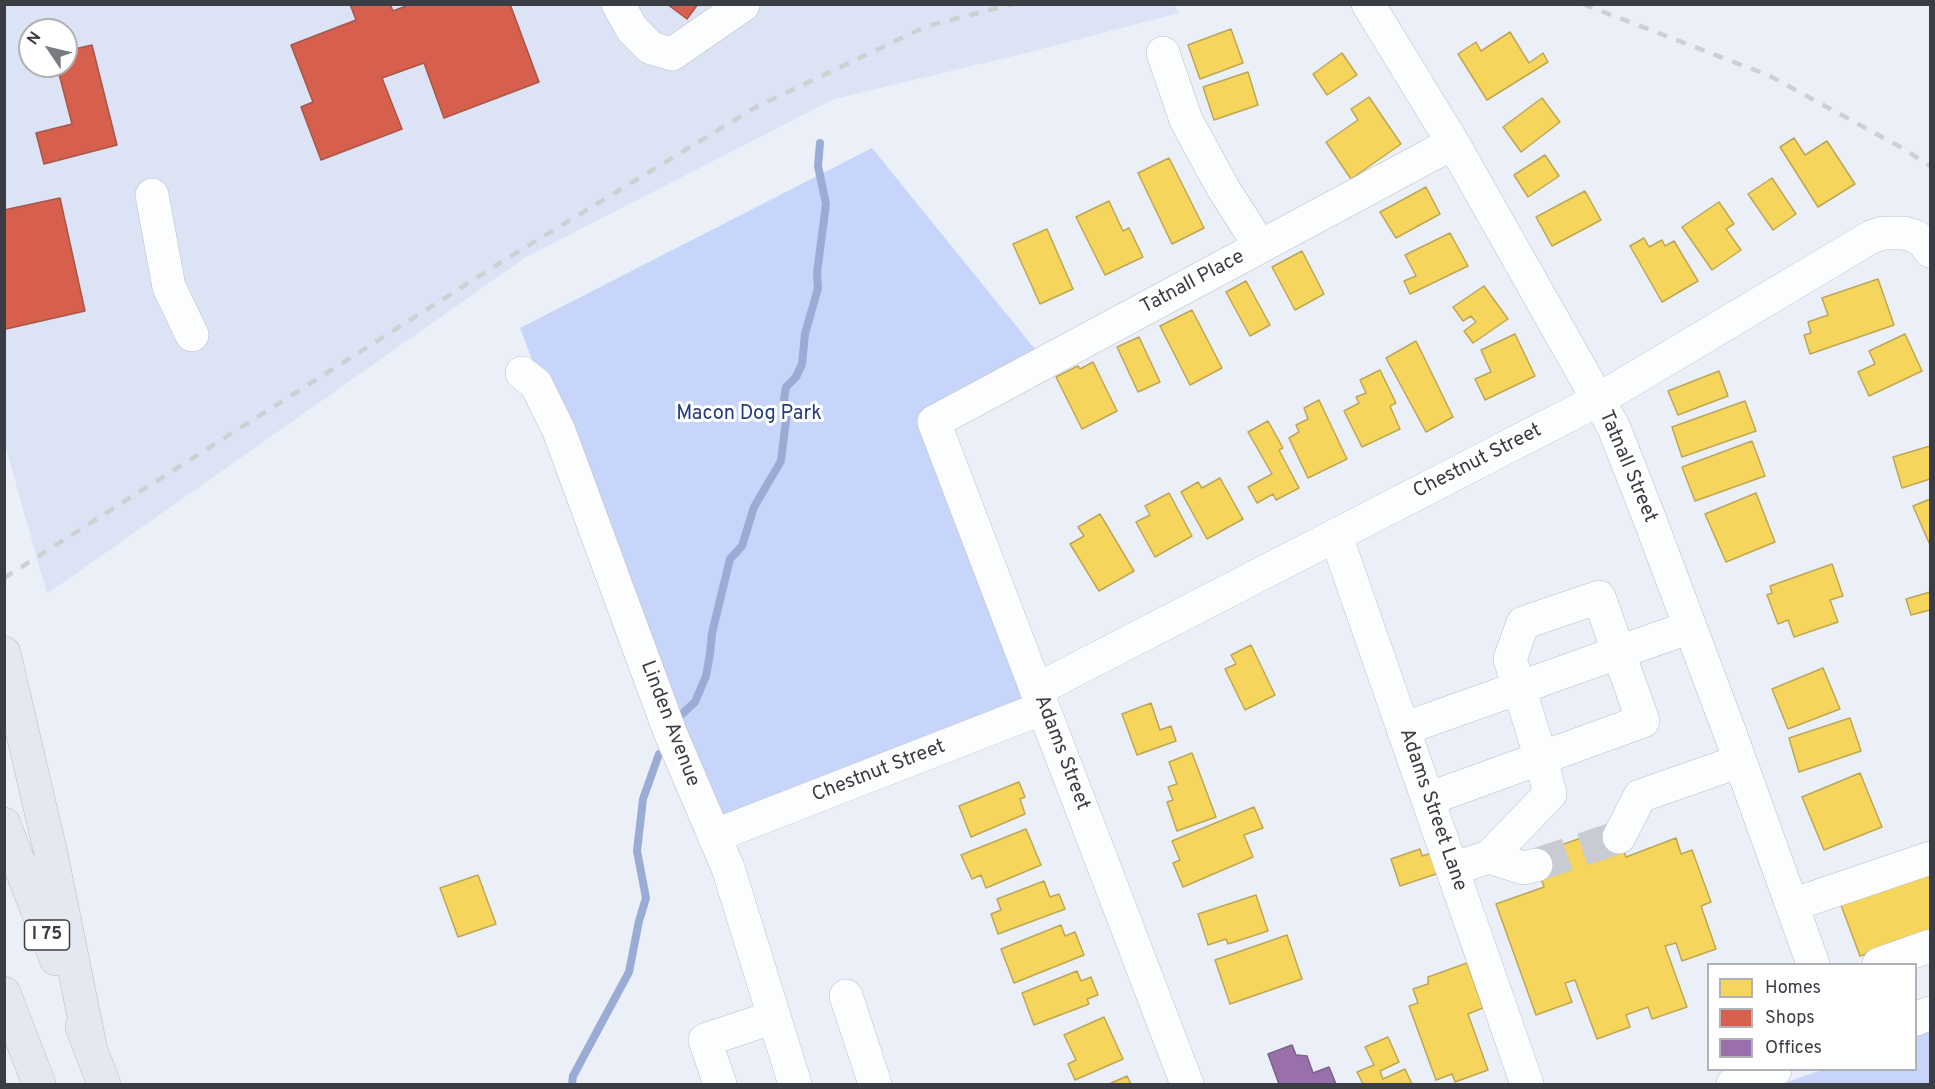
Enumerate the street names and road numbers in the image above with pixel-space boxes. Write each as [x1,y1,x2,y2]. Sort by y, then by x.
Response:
street label: Tatnall Place [1137,246,1249,320]
street label: Tatnall Street [1593,407,1661,527]
street label: Chestnut Street [1410,419,1546,505]
street label: Linden Avenue [634,658,704,790]
street label: Adams Street [1028,692,1094,814]
street label: Adams Street Lane [1393,726,1471,894]
street label: Chestnut Street [809,736,949,808]
road number: I 75 [24,920,70,950]

